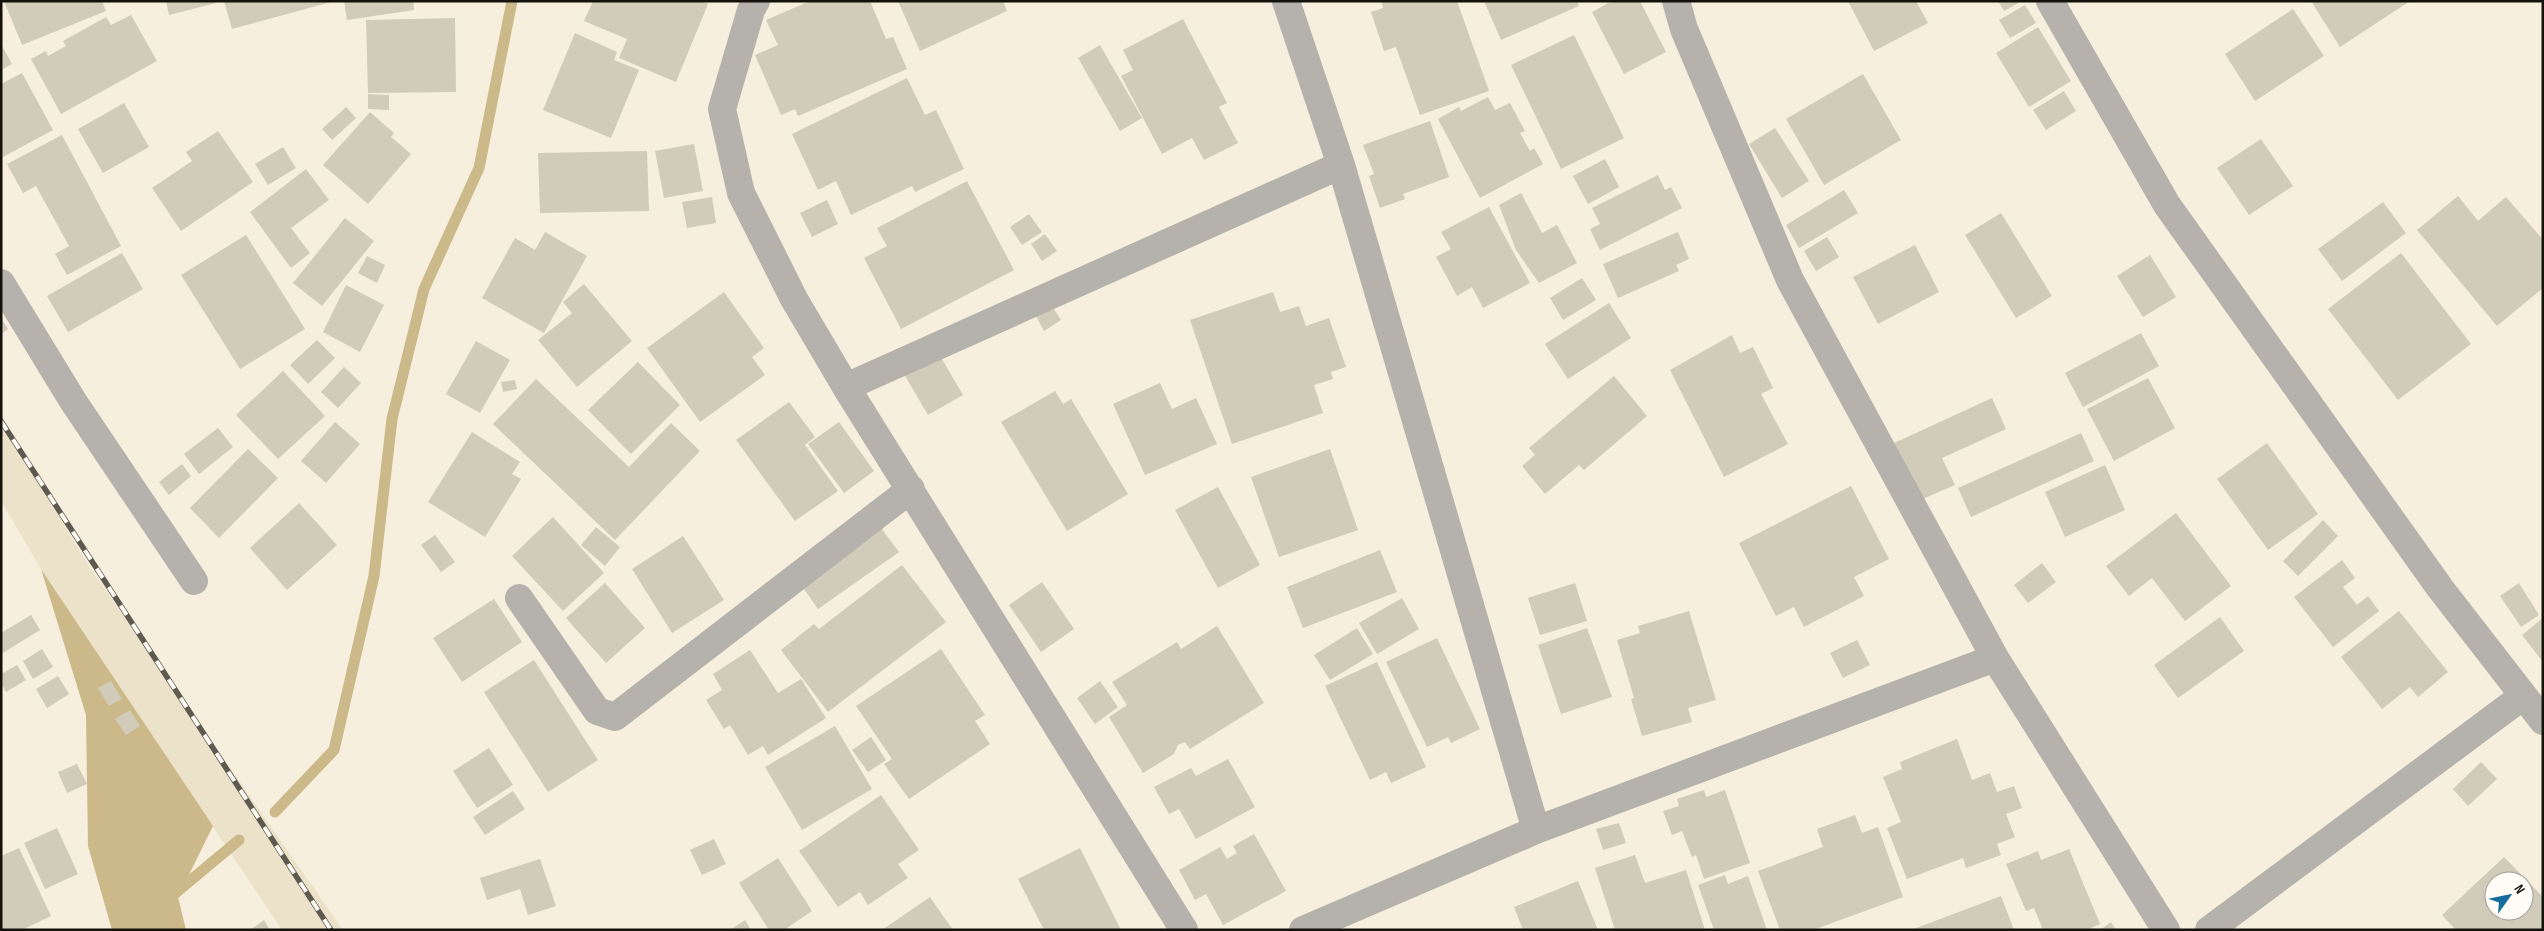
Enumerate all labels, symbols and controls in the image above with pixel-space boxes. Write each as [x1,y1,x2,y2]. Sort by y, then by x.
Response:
north arrow [2484,871,2534,921]
text: N [2510,881,2529,897]

